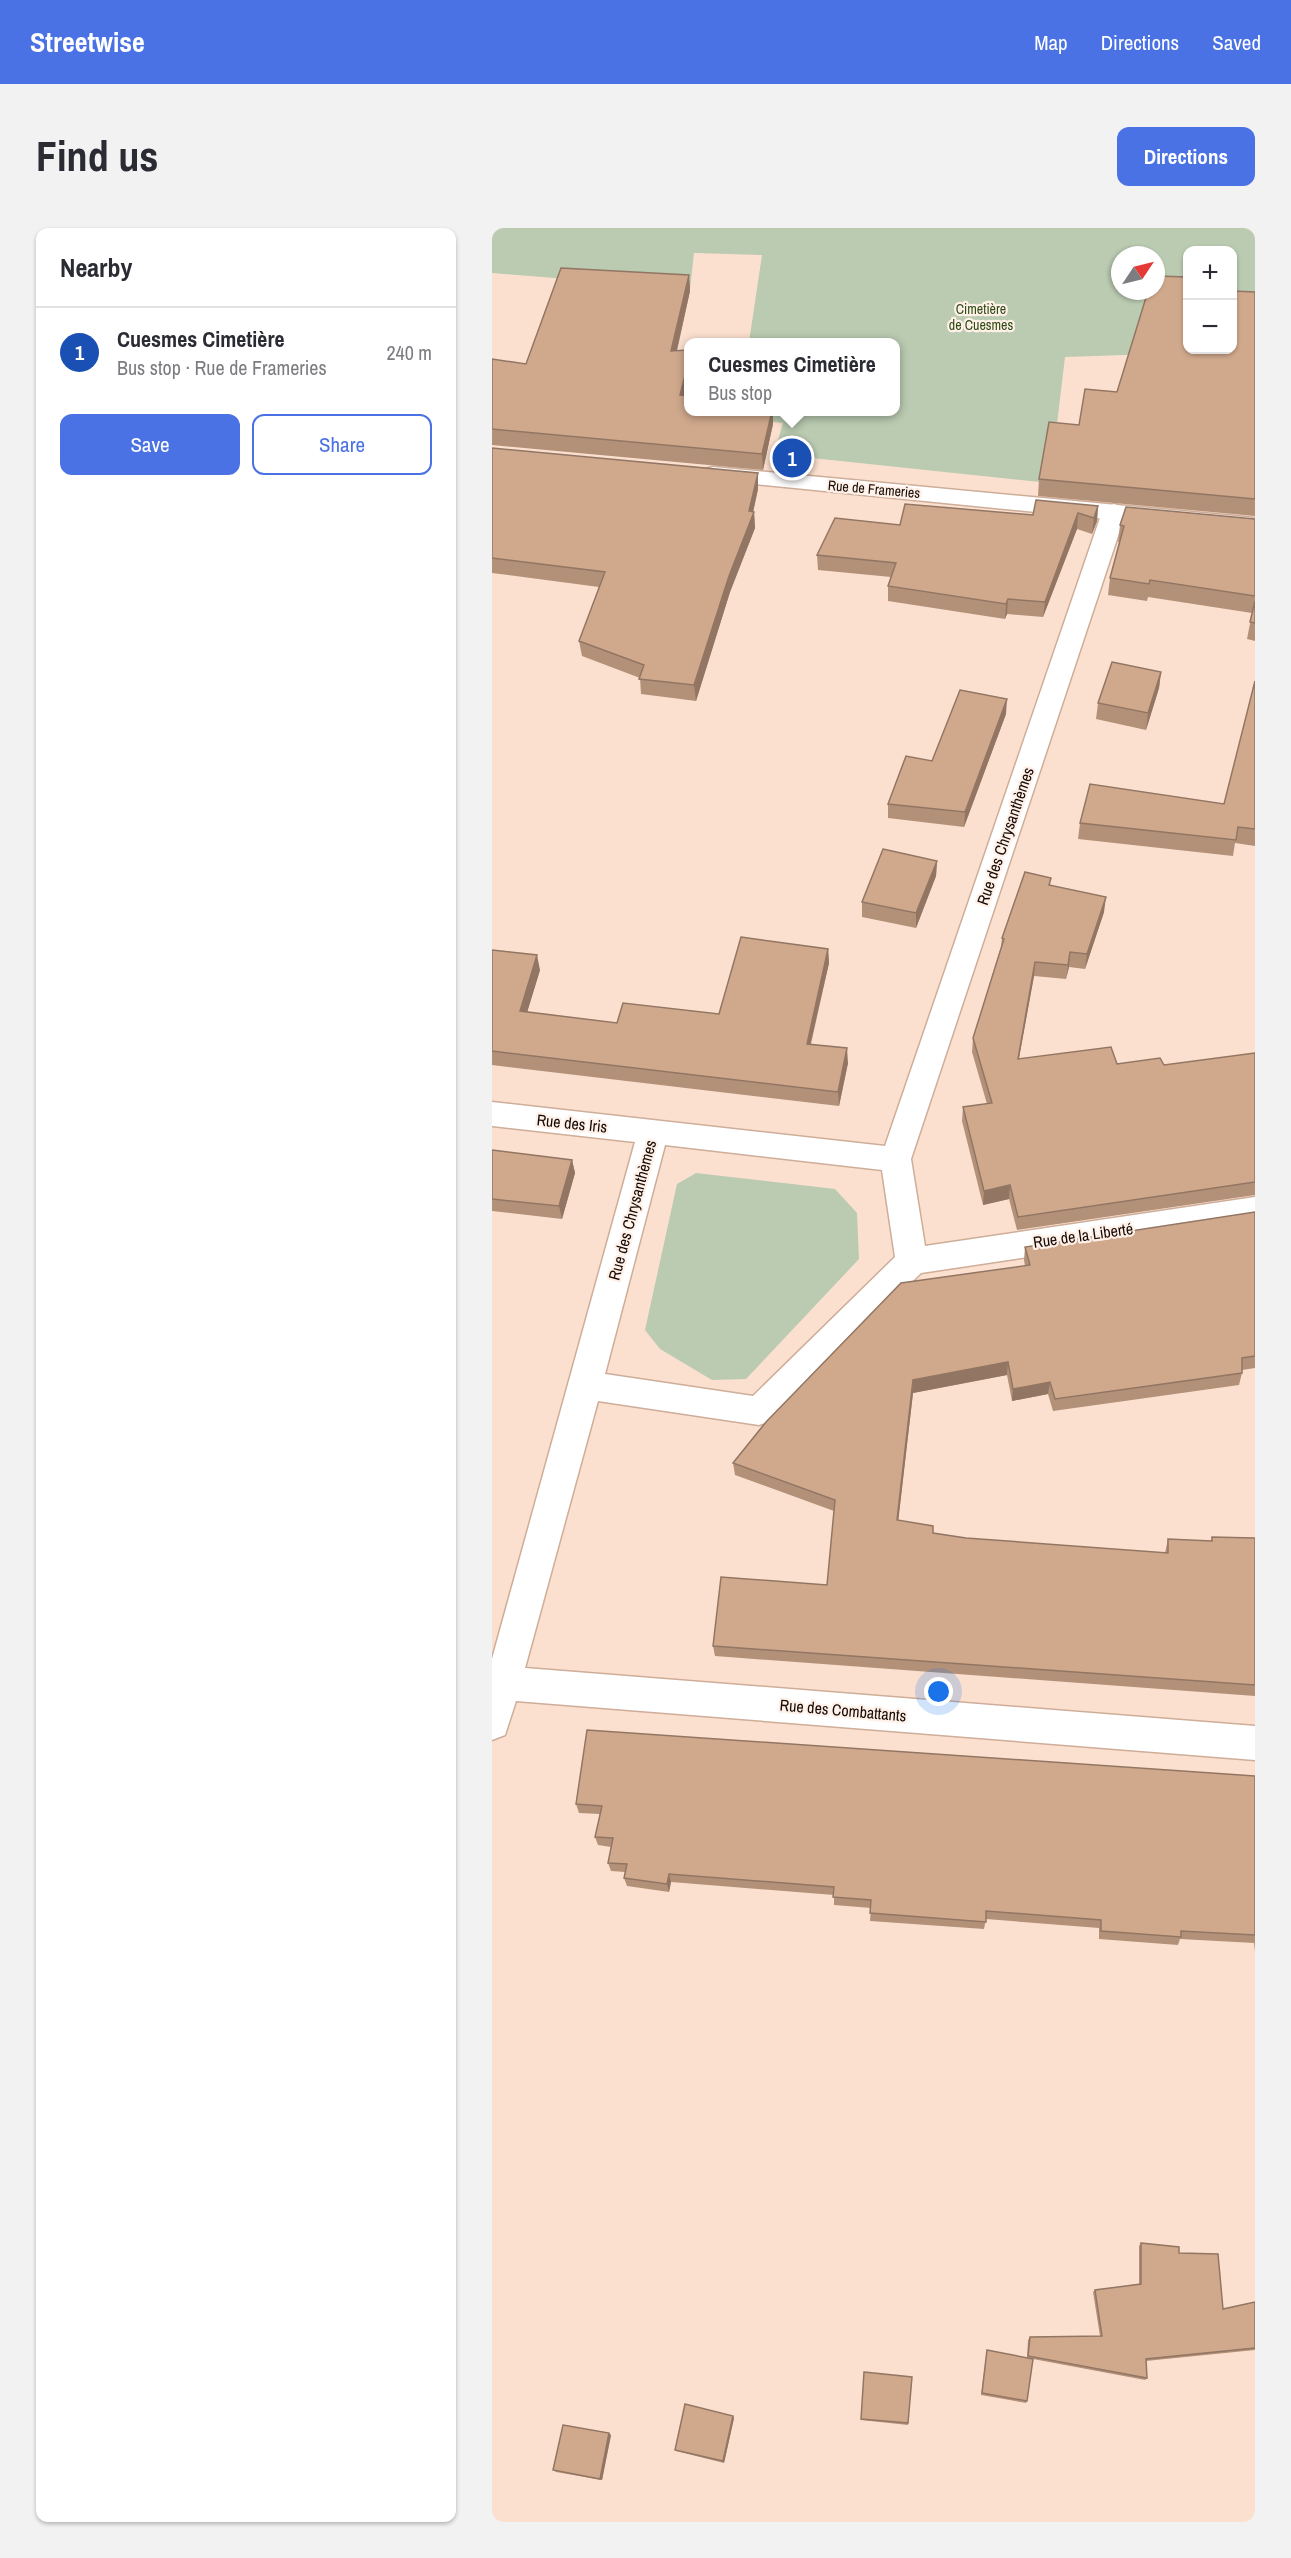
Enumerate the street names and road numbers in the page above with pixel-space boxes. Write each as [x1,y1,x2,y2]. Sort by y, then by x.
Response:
street label: Rue de Frameries [827,476,921,502]
street label: Rue des Chrysanthèmes [971,764,1039,908]
street label: Rue des Iris [536,1108,608,1138]
street label: Rue des Chrysanthèmes [603,1137,661,1283]
street label: Rue de la Liberté [1032,1217,1134,1253]
street label: Rue des Combattants [779,1694,907,1726]

